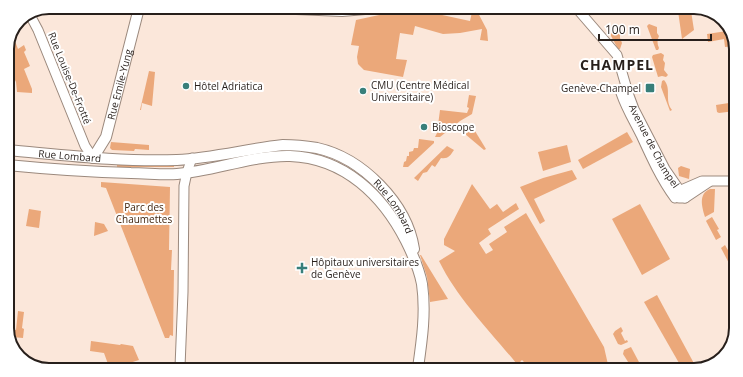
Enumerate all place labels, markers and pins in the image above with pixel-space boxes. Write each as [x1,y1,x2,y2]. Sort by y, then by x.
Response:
place label: CMU (Centre Médical Universitaire) [371,78,469,104]
place label: Hôtel Adriatica [194,79,263,93]
marker: Hôtel Adriatica [181,81,191,91]
place label: Genève-Champel [561,81,641,95]
marker: Genève-Champel [644,82,656,94]
marker: CMU (Centre Médical Universitaire) [358,86,368,96]
place label: Bioscope [432,120,475,134]
marker: Bioscope [419,122,429,132]
place label: Hôpitaux universitaires de Genève [311,255,419,281]
marker: Hôpitaux universitaires de Genève [296,262,308,274]

